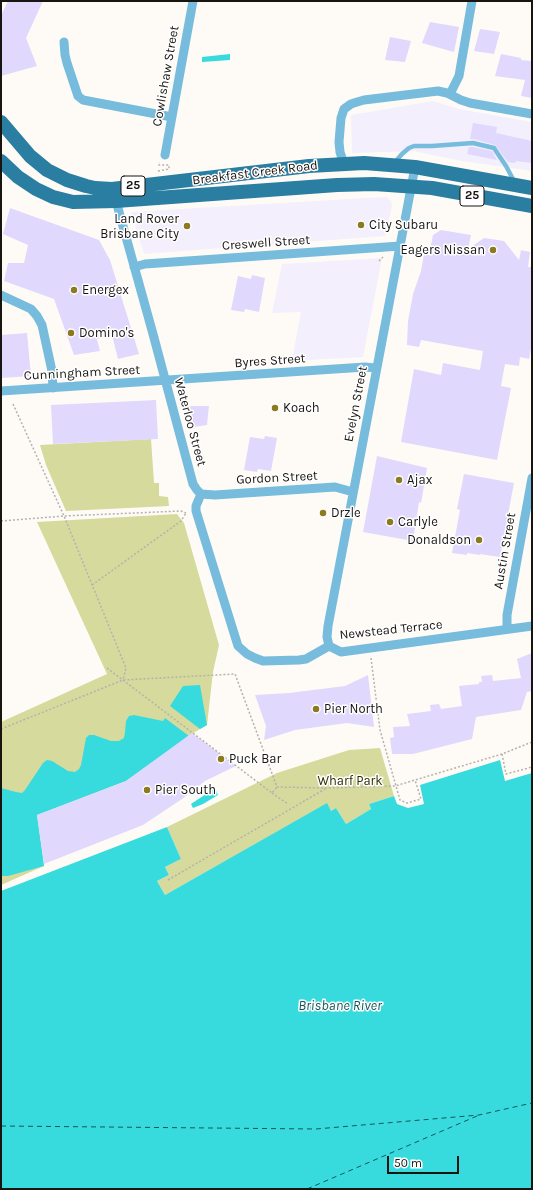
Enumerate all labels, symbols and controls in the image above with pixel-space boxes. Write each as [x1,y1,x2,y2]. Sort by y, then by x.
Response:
street label: Cowlishaw Street [149,24,183,128]
street label: Breakfast Creek Road [191,158,319,188]
road number: 25 [121,176,145,196]
road number: 25 [460,186,484,206]
place label: Land Rover Brisbane City [100,211,179,242]
place label: City Subaru [369,217,438,233]
marker: City Subaru [356,220,366,230]
marker: Land Rover Brisbane City [182,221,192,231]
street label: Creswell Street [221,232,311,254]
place label: Eagers Nissan [400,242,485,258]
marker: Eagers Nissan [488,245,498,255]
place label: Energex [82,282,129,298]
marker: Energex [69,285,79,295]
place label: Domino's [79,325,134,341]
marker: Domino's [66,328,76,338]
street label: Byres Street [234,351,306,371]
street label: Cunningham Street [23,362,141,384]
street label: Evelyn Street [341,365,371,443]
street label: Waterloo Street [171,376,209,468]
place label: Koach [283,400,320,416]
marker: Koach [270,403,280,413]
street label: Gordon Street [236,468,318,488]
place label: Ajax [407,472,432,488]
marker: Ajax [394,475,404,485]
place label: Drzle [331,505,361,521]
marker: Drzle [318,508,328,518]
street label: Austin Street [491,511,519,591]
place label: Carlyle [398,514,438,530]
marker: Carlyle [385,517,395,527]
place label: Donaldson [407,532,471,548]
marker: Donaldson [474,535,484,545]
street label: Newstead Terrace [339,617,443,643]
place label: Pier North [324,701,383,717]
marker: Pier North [311,704,321,714]
place label: Puck Bar [229,751,281,767]
marker: Puck Bar [216,754,226,764]
park label: Wharf Park [317,773,383,789]
place label: Pier South [155,782,216,798]
marker: Pier South [142,785,152,795]
water label: Brisbane River [298,998,382,1014]
scale bar [389,1148,461,1174]
text: 50 m [394,1156,422,1170]

